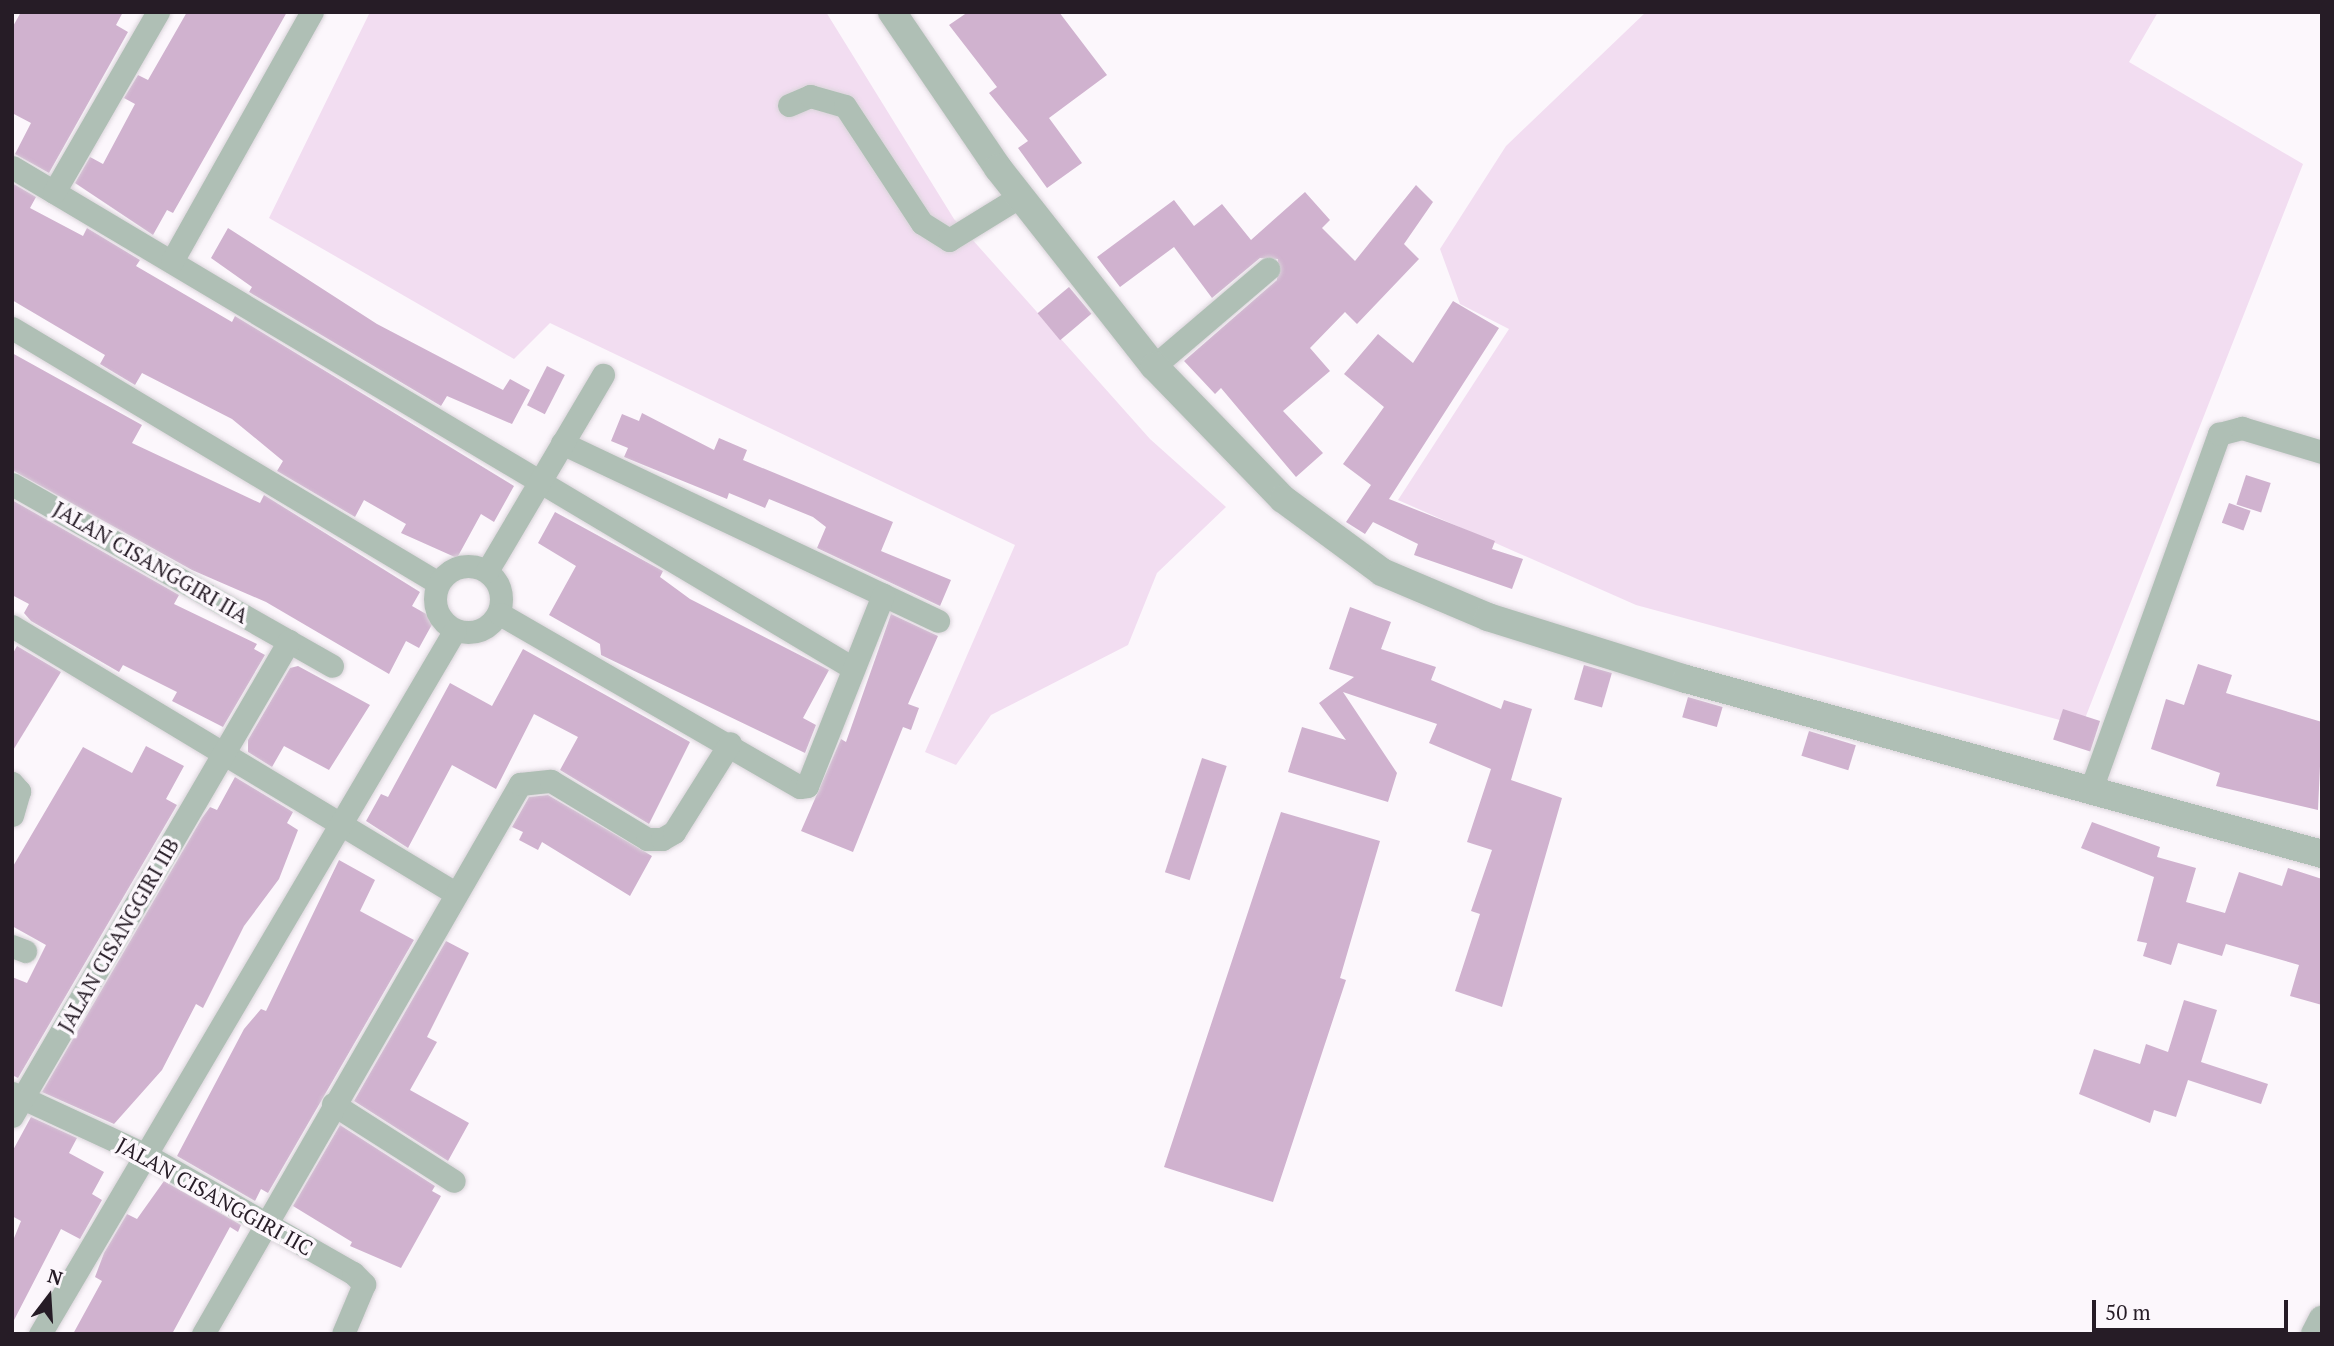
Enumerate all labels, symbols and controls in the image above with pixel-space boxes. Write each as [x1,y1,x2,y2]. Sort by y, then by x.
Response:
street label: JALAN CISANGGIRI IIA [49,496,253,628]
street label: JALAN CISANGGIRI IIB [52,834,184,1036]
street label: JALAN CISANGGIRI IIC [113,1132,317,1260]
north arrow [14,1262,84,1332]
text: N [45,1262,66,1290]
scale bar [2096,1286,2292,1330]
text: 50 m [2105,1298,2151,1326]

